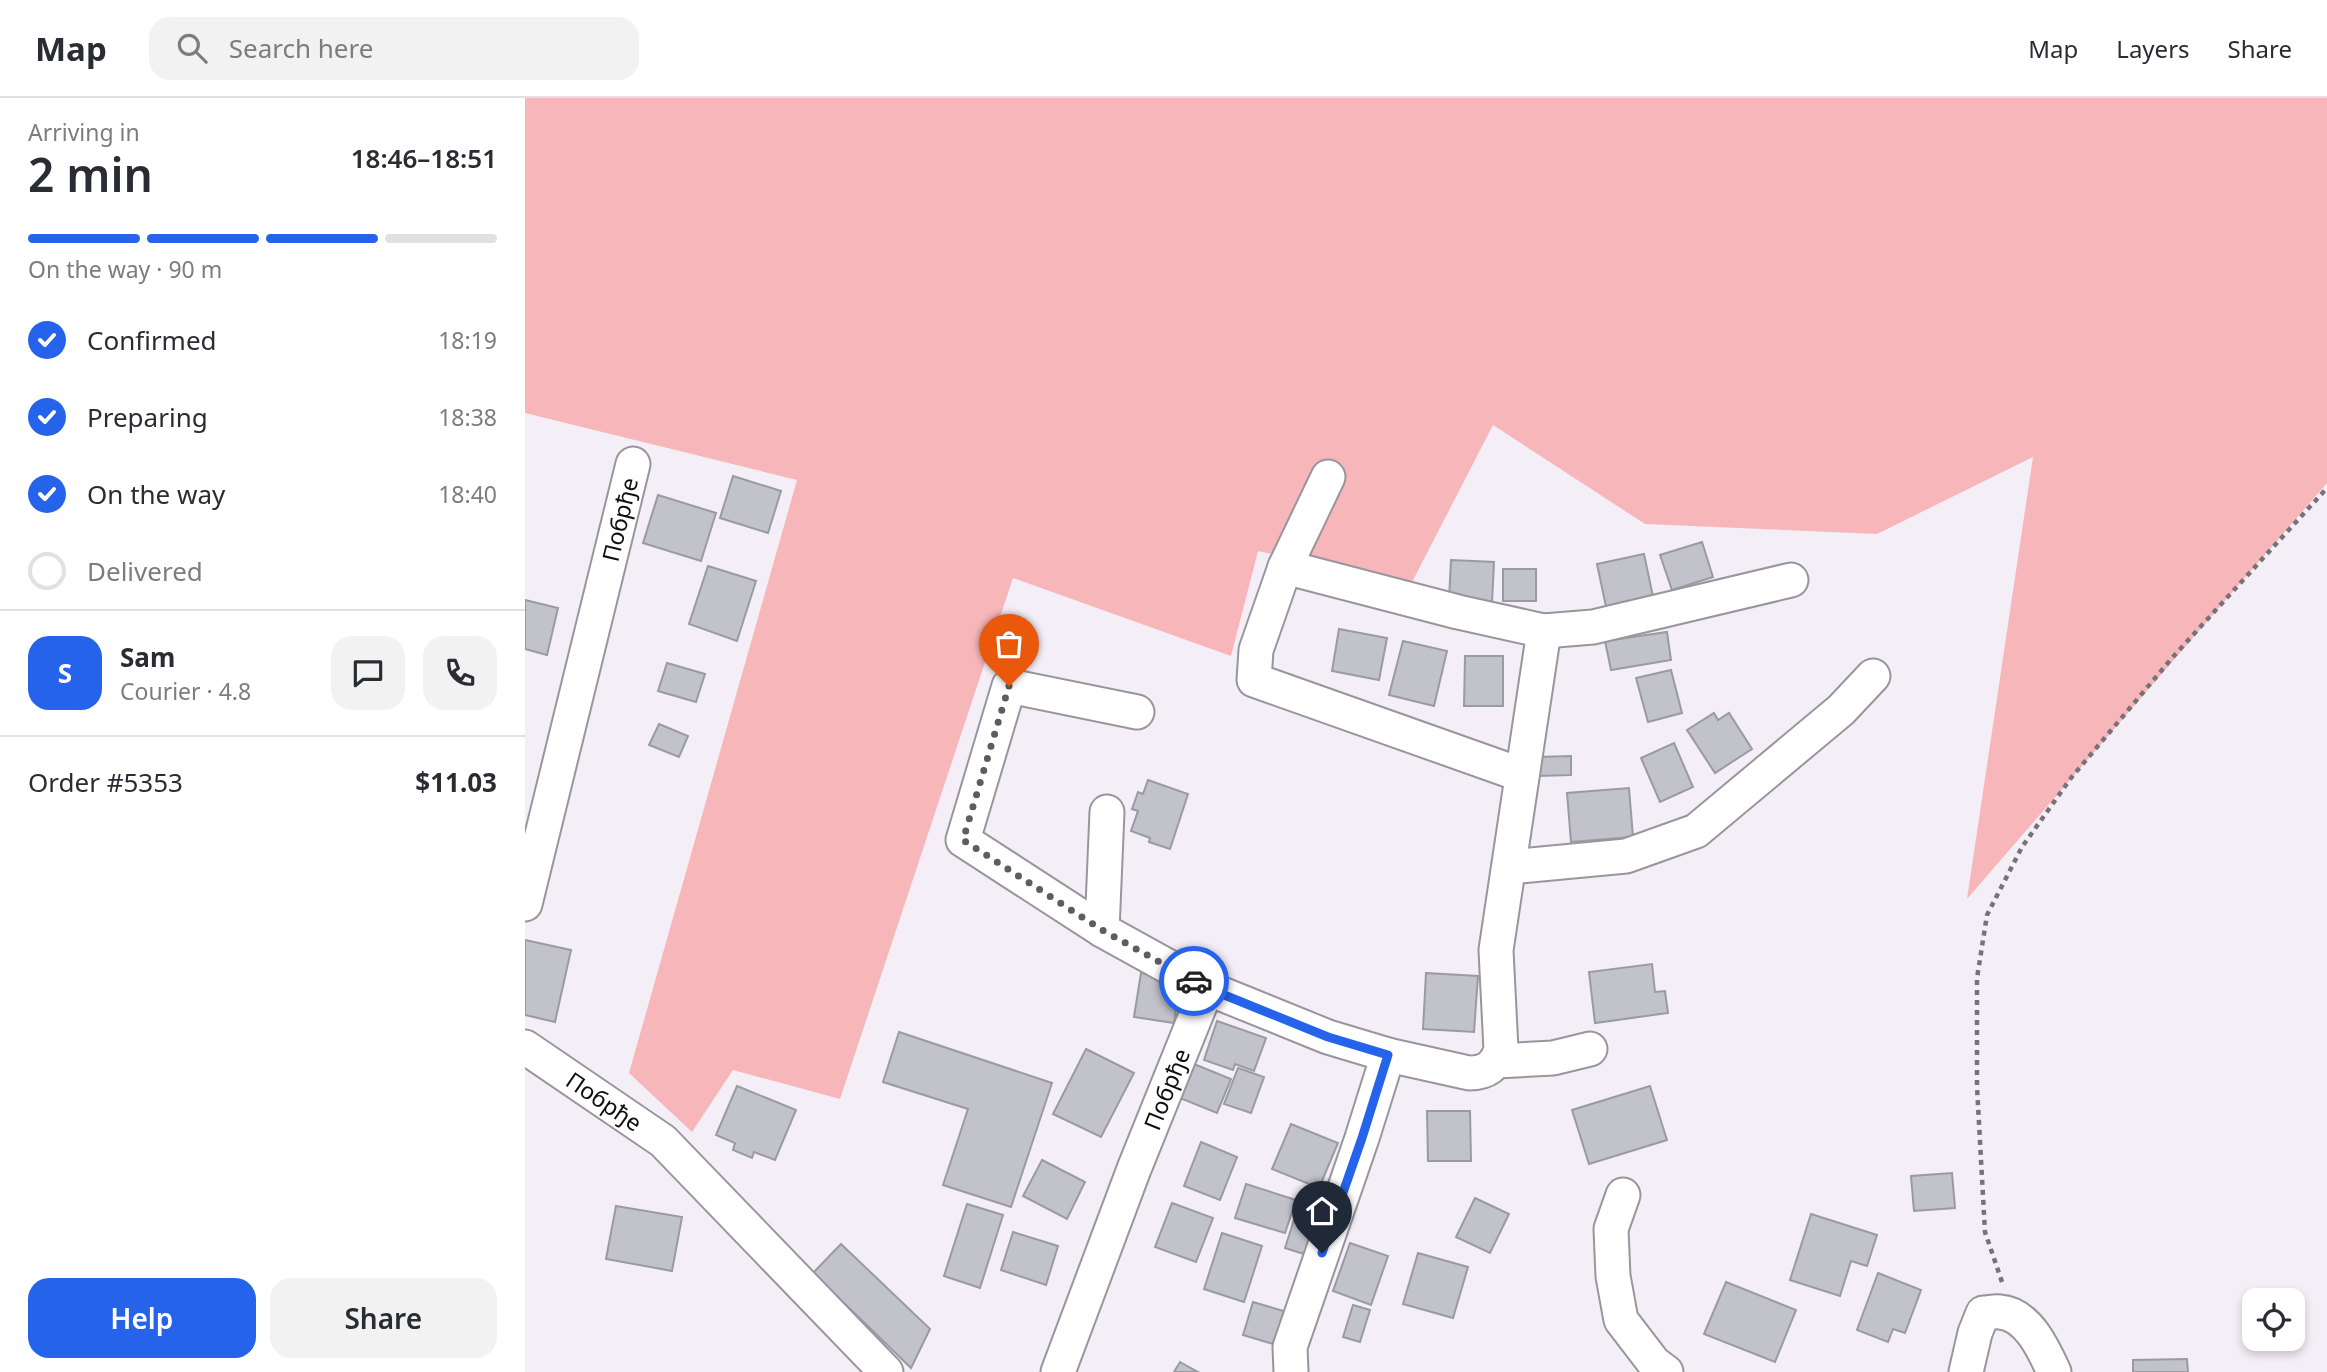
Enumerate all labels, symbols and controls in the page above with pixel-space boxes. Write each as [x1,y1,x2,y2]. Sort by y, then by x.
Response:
search box [149,17,639,80]
text: Map [35,26,107,71]
icon: search [173,29,211,67]
text: Search here [229,30,373,66]
text: Map [2028,32,2078,65]
text: Layers [2116,32,2190,65]
text: Share [2228,32,2292,65]
text: Arriving in [28,116,140,148]
text: 18:46–18:51 [351,140,497,176]
text: 2 min [28,143,153,205]
text: On the way · 90 m [28,253,222,285]
icon: check [28,321,66,359]
text: Confirmed [87,322,217,358]
text: 18:19 [438,324,497,356]
icon: check [28,398,66,436]
text: Preparing [87,399,208,435]
text: 18:38 [438,401,497,433]
street label: Побрђе [594,474,645,565]
icon: check [28,475,66,513]
text: On the way [87,476,225,512]
text: 18:40 [438,478,497,510]
text: Delivered [87,553,203,589]
pin [979,614,1039,686]
icon: bag [990,625,1028,663]
button: chat [331,636,405,710]
button: phone [423,636,497,710]
text: Sam [120,639,175,675]
text: S [58,655,72,691]
text: Courier · 4.8 [120,675,251,707]
text: Order #5353 [28,764,183,800]
text: $11.03 [415,764,497,800]
courier [1159,946,1229,1016]
icon: car [1175,962,1213,1000]
street label: Побрђе [1135,1044,1197,1135]
street label: Побрђе [560,1064,649,1138]
pin [1292,1181,1352,1253]
icon: home [1303,1192,1341,1230]
button: Help [28,1278,256,1358]
button: Share [270,1278,497,1358]
map controls [2242,1288,2305,1351]
button: locate [2242,1288,2305,1351]

